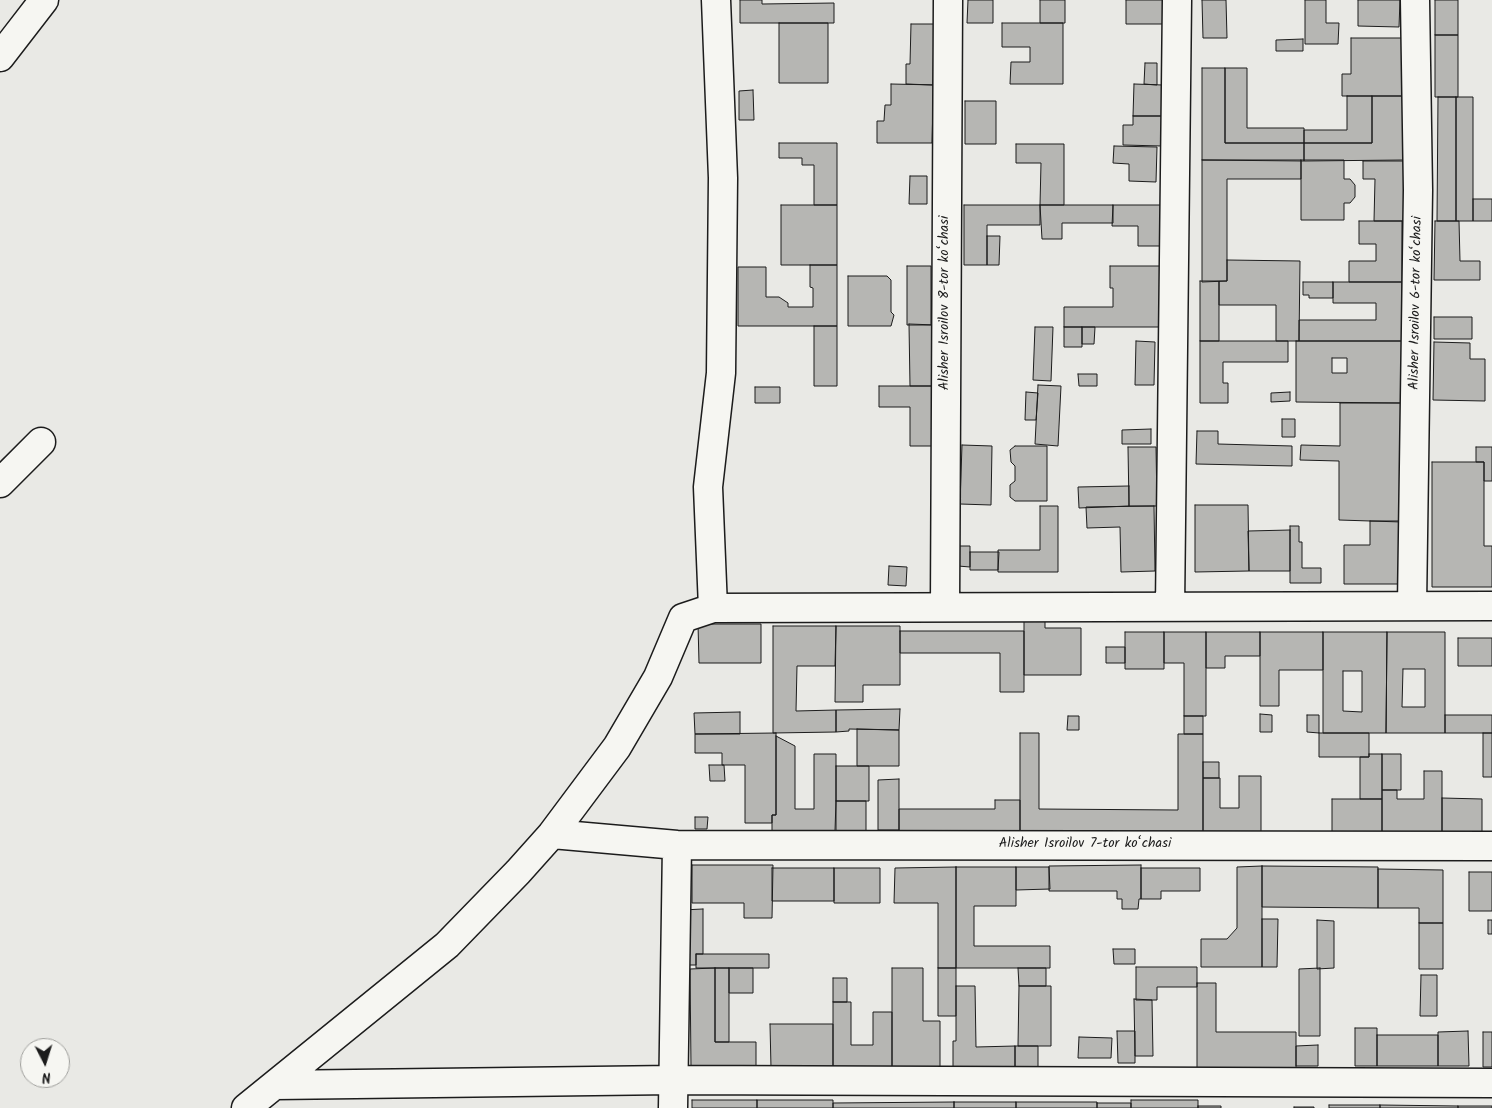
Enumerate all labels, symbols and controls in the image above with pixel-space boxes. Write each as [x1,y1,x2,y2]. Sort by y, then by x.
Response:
street label: Alisher Isroilov 8-tor ko‘chasi [938,216,954,390]
street label: Alisher Isroilov 6-tor ko‘chasi [1407,216,1427,390]
street label: Alisher Isroilov 7-tor ko‘chasi [999,837,1171,853]
north arrow [20,1038,70,1088]
text: N [41,1066,52,1088]

